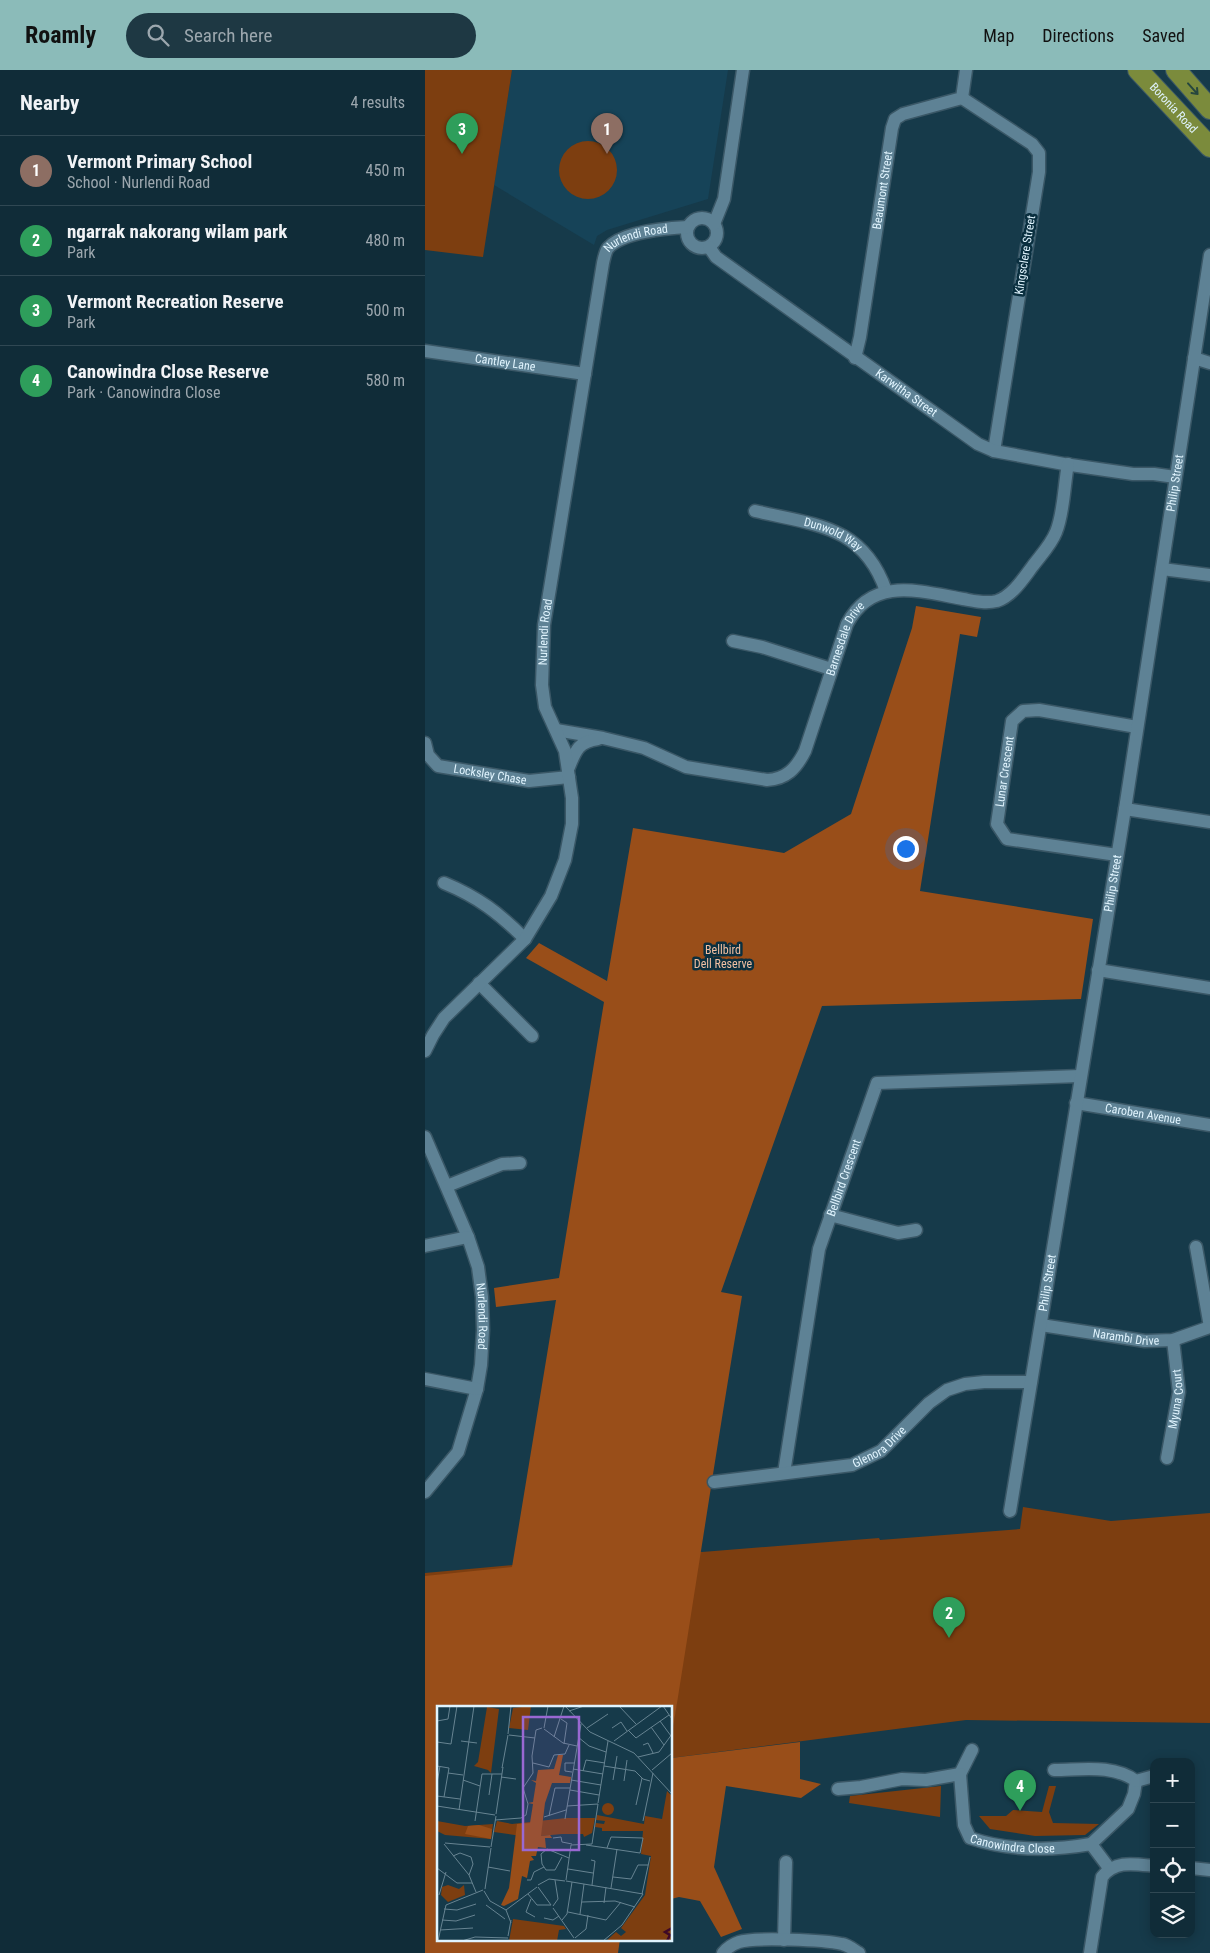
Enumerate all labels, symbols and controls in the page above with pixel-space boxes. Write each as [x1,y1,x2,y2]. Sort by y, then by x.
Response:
search box [126,13,476,58]
text: Roamly [25,21,96,49]
icon: search [144,21,172,49]
text: Search here [184,24,272,47]
text: Map [983,25,1014,46]
text: Directions [1042,25,1114,46]
text: Saved [1142,25,1185,46]
street label: Boronia Road [1147,80,1200,136]
one-way arrow [1187,83,1199,96]
text: Nearby [20,91,79,115]
text: 4 results [350,93,405,112]
pin: 3 [446,113,478,154]
pin: 1 [591,113,623,154]
text: Vermont Primary School [67,150,252,173]
street label: Beaumont Street [870,150,895,230]
text: 1 [32,161,40,180]
text: 450 m [366,161,405,180]
text: School · Nurlendi Road [67,173,210,192]
street label: Kingsclere Street [1012,214,1038,296]
text: ngarrak nakorang wilam park [67,220,287,243]
street label: Nurlendi Road [601,222,669,255]
text: 2 [32,231,40,250]
text: 480 m [366,231,405,250]
text: Park [67,243,96,262]
text: Vermont Recreation Reserve [67,290,284,313]
text: 3 [32,301,40,320]
text: 500 m [366,301,405,320]
text: Park [67,313,96,332]
street label: Cantley Lane [474,351,537,374]
text: Canowindra Close Reserve [67,360,269,383]
street label: Karwitha Street [873,366,940,420]
text: 4 [32,371,40,390]
text: 580 m [366,371,405,390]
text: Park · Canowindra Close [67,383,221,402]
street label: Philip Street [1164,453,1186,513]
street label: Dunwold Way [803,515,865,554]
street label: Nurlendi Road [536,598,555,665]
street label: Barnesdale Drive [823,598,868,678]
street label: Lunar Crescent [993,735,1017,808]
street label: Locksley Chase [453,762,528,788]
your location [893,836,919,862]
street label: Philip Street [1101,853,1124,913]
park label: Bellbird Dell Reserve [694,943,753,971]
street label: Caroben Avenue [1104,1101,1183,1127]
street label: Bellbird Crescent [824,1137,864,1218]
street label: Philip Street [1036,1253,1059,1313]
street label: Nurlendi Road [473,1282,490,1350]
street label: Narambi Drive [1092,1326,1160,1348]
street label: Myuna Court [1165,1368,1186,1430]
street label: Glenora Drive [850,1423,909,1471]
pin: 2 [933,1597,965,1638]
inset map [437,1706,673,1940]
map controls [1150,1758,1195,1938]
button: + [1150,1758,1195,1803]
pin: 4 [1004,1770,1036,1811]
button: − [1150,1803,1195,1848]
street label: Canowindra Close [968,1831,1055,1856]
button: locate [1150,1848,1195,1893]
button: layers [1150,1893,1195,1938]

